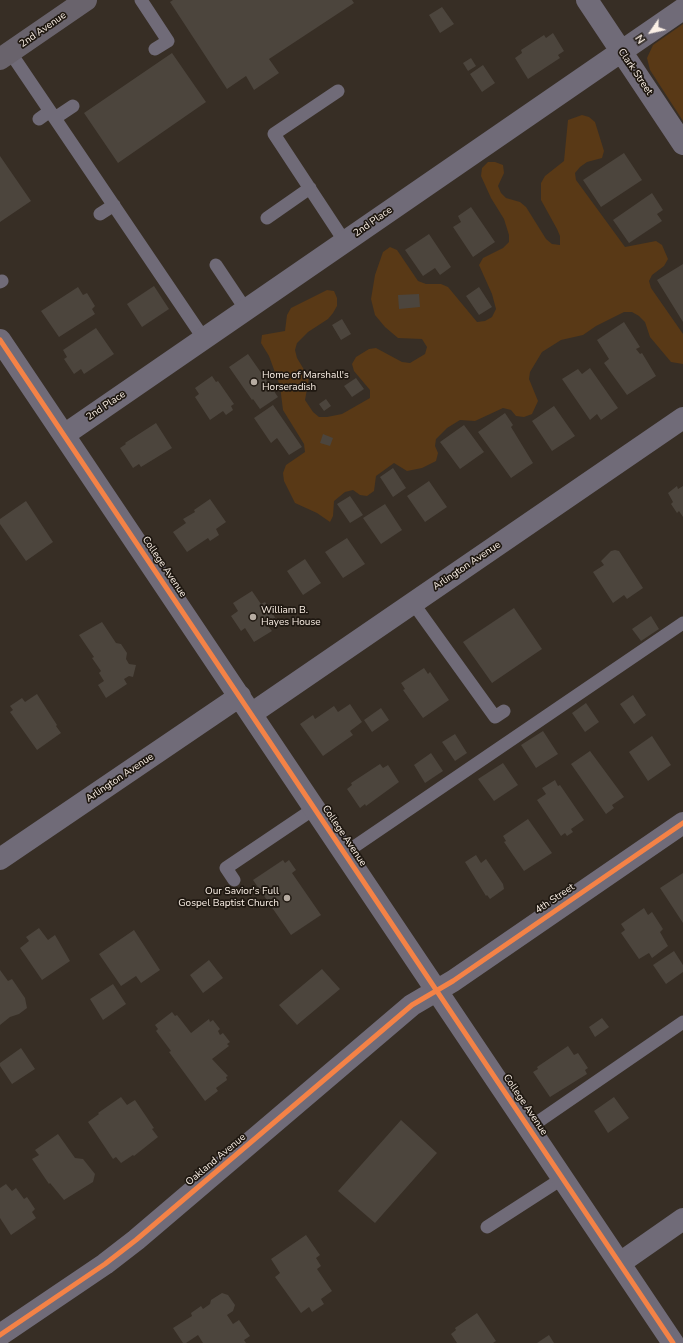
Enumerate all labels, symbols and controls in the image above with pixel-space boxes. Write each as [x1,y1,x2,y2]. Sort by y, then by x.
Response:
street label: 2nd Avenue [17,10,69,50]
north arrow [631,12,671,52]
text: N [632,31,649,47]
street label: Clark Street [615,46,655,98]
street label: 2nd Place [351,204,395,240]
place label: Home of Marshall's Horseradish [262,370,349,394]
marker: Home of Marshall's Horseradish [249,377,259,387]
street label: 2nd Place [84,389,128,423]
street label: College Avenue [139,534,189,600]
street label: Arlington Avenue [431,539,503,593]
place label: William B. Hayes House [261,605,321,628]
marker: William B. Hayes House [248,612,258,622]
street label: Arlington Avenue [84,751,156,805]
street label: College Avenue [319,803,369,869]
street label: 4th Street [533,881,577,917]
place label: Our Savior's Full Gospel Baptist Church [178,886,279,910]
marker: Our Savior's Full Gospel Baptist Church [282,893,292,903]
street label: College Avenue [500,1072,550,1138]
street label: Oakland Avenue [184,1132,248,1188]

